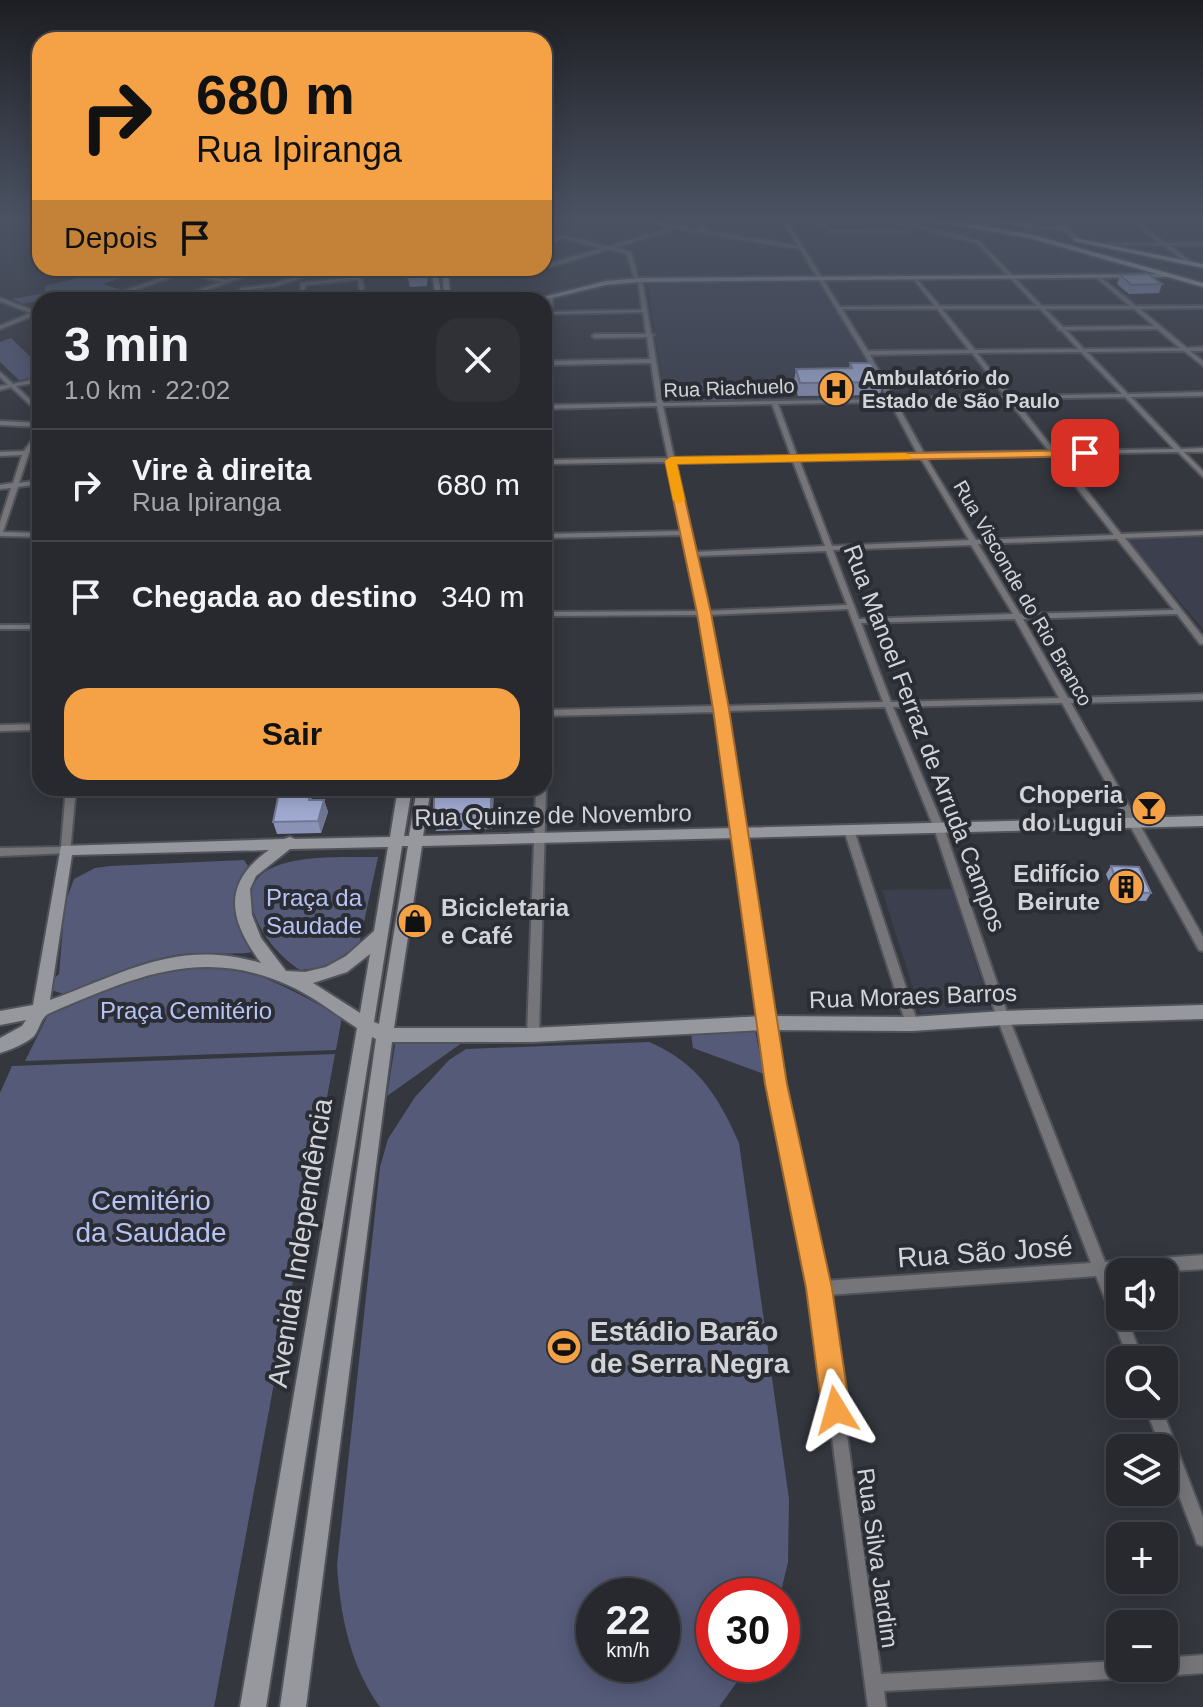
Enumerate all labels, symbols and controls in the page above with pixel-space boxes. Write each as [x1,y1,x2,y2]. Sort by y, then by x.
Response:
text: 680 m [196,63,355,126]
icon: right [64,64,168,168]
text: Rua Ipiranga [196,129,402,170]
icon: arrive [173,216,217,260]
text: Depois [64,221,157,254]
text: 3 min [64,318,189,371]
button: close [436,318,520,402]
place label: Ambulatório do Estado de São Paulo [862,367,1060,412]
hospital icon: Ambulatório do Estado de São Paulo [817,370,855,408]
text: 1.0 km · 22:02 [64,375,230,405]
street label: Rua Riachuelo [663,375,795,401]
pin [1051,419,1119,487]
icon: arrive [1063,431,1107,475]
text: Vire à direita [132,453,312,486]
icon: right [64,463,108,507]
text: 680 m [437,468,520,501]
street label: Rua Visconde do Rio Branco [949,476,1097,710]
text: Rua Ipiranga [132,487,281,517]
street label: Rua Manoel Ferraz de Arruda Campos [839,541,1011,935]
icon: arrive [64,575,108,619]
text: Chegada ao destino [132,580,417,613]
text: 340 m [441,580,524,613]
button: Sair [64,688,520,780]
place label: Choperia do Lugui [1019,781,1124,836]
bar icon: Choperia do Lugui [1130,789,1168,827]
street label: Rua Quinze de Novembro [414,799,692,831]
place label: Edifício Beirute [1013,860,1100,915]
building icon: Edifício Beirute [1107,868,1145,906]
park label: Praça da Saudade [266,884,363,939]
place label: Bicicletaria e Café [441,894,570,949]
shop icon: Bicicletaria e Café [396,902,434,940]
street label: Rua Moraes Barros [809,979,1017,1013]
park label: Praça Cemitério [100,997,272,1024]
street label: Avenida Independência [262,1096,338,1390]
park label: Cemitério da Saudade [75,1185,227,1248]
street label: Rua São José [896,1230,1074,1274]
map controls [1106,1258,1178,1682]
button: sound [1106,1258,1178,1330]
place label: Estádio Barão de Serra Negra [590,1316,790,1379]
sports icon: Estádio Barão de Serra Negra [545,1328,583,1366]
button: search [1106,1346,1178,1418]
position arrow [794,1368,878,1452]
button: layers [1106,1434,1178,1506]
street label: Rua Silva Jardim [852,1466,904,1650]
button: + [1106,1522,1178,1594]
speed limit sign: 30 [696,1578,800,1682]
text: 22 [606,1598,650,1642]
button: − [1106,1610,1178,1682]
text: km/h [606,1639,650,1661]

